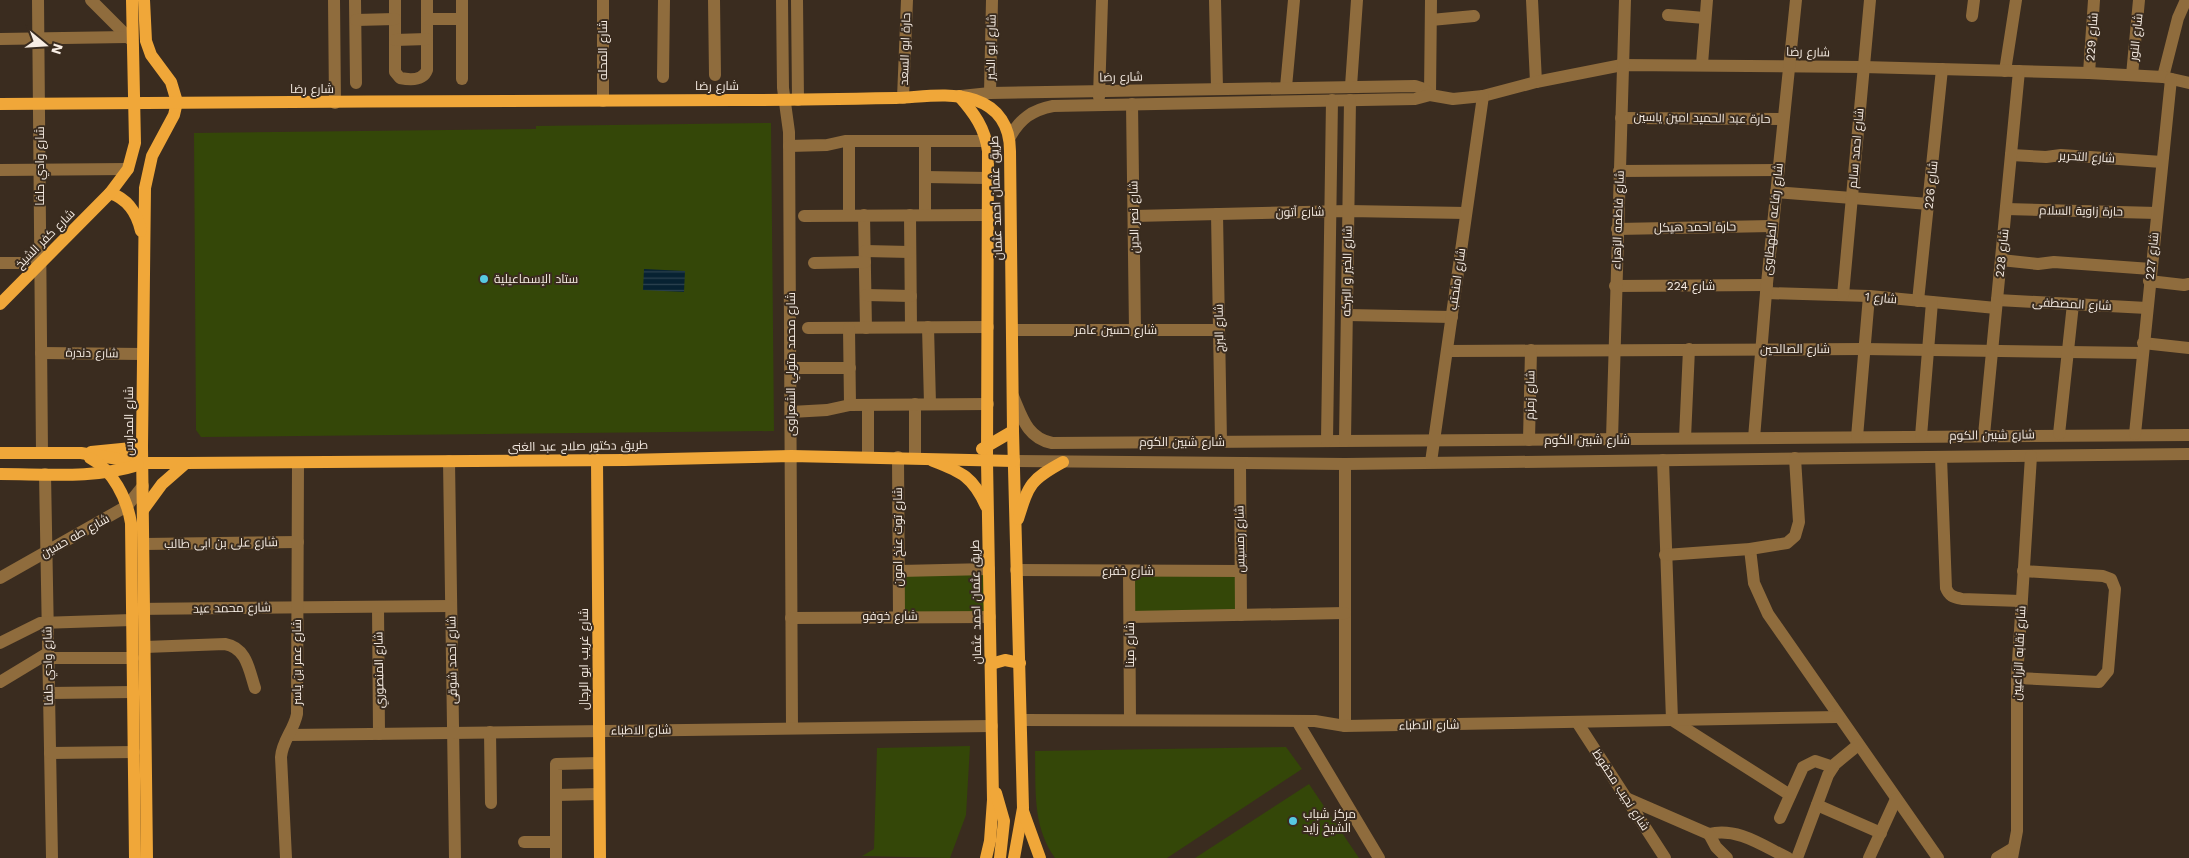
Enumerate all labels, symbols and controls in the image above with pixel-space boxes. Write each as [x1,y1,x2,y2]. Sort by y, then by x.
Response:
street label: حارة ابو السعد [897,12,913,86]
street label: شارع 229 [2083,12,2102,62]
street label: شارع النور [2126,13,2146,62]
street label: شارع ابو الخير [983,14,1000,81]
north arrow [20,20,70,70]
street label: شارع المحله [596,20,611,80]
text: N [48,42,67,56]
street label: شارع رضا [1786,45,1830,60]
street label: شارع رضا [1099,70,1143,85]
street label: شارع رضا [695,79,739,94]
street label: شارع رضا [290,82,334,97]
street label: شارع احمد سالم [1846,107,1867,189]
street label: حارة عبد الحميد امين ياسين [1633,110,1771,126]
street label: شارع وادي حلفا [33,126,50,206]
street label: طريق عثمان احمد عثمان [987,135,1005,261]
street label: شارع التحرير [2058,148,2115,166]
street label: شارع 226 [1921,160,1942,210]
street label: شارع رفاعه الطهطاوى [1760,162,1787,276]
street label: شارع فاطمه الزهراء [1609,170,1628,270]
street label: شارع نصر الدين [1126,180,1143,253]
street label: حارة زاوية السلام [2039,203,2123,220]
street label: شارع آتون [1276,205,1325,220]
street label: شارع كفر الشيخ [12,206,78,272]
street label: حارة احمد هيكل [1654,219,1736,235]
street label: شارع الخير و البركه [1339,225,1356,317]
street label: شارع 228 [1992,228,2013,278]
street label: شارع 227 [2143,231,2162,281]
street label: شارع امنحتب [1446,247,1469,311]
place label: ستاد الإسماعيلية [494,272,578,286]
marker: ستاد الإسماعيلية [478,273,490,285]
street label: شارع 224 [1667,279,1715,294]
street label: شارع 1 [1864,290,1898,307]
street label: شارع محمد متولي الشعراوى [784,292,801,436]
street label: شارع المصطفى [2032,295,2112,314]
street label: شارع البرج [1212,304,1227,352]
street label: شارع حسين عامر [1074,323,1157,338]
street label: شارع الصالحين [1760,342,1830,357]
street label: شارع دندرة [65,346,119,361]
street label: شارع زمزم [1523,370,1538,420]
street label: شارع المدارس [122,386,137,456]
street label: شارع شبين الكوم [1949,427,2035,444]
street label: شارع شبين الكوم [1544,433,1630,448]
street label: شارع شبين الكوم [1139,435,1225,450]
street label: طريق دكتور صلاح عبد الغنى [508,438,648,455]
street label: شارع توت عنخ امون [891,487,906,587]
street label: شارع رمسيس [1232,505,1249,573]
street label: شارع طه حسين [38,511,112,561]
street label: شارع على بن ابى طالب [164,535,278,552]
street label: طريق عثمان احمد عثمان [968,539,984,664]
street label: شارع خفرع [1102,564,1154,579]
street label: شارع محمد عيد [193,600,271,617]
street label: شارع نقابه الزراعيين [2010,605,2029,701]
street label: شارع غريب ابو الرجال [577,608,592,710]
street label: شارع خوفو [862,609,918,624]
street label: شارع احمد شوقى [444,616,461,704]
street label: شارع عمر بن ياسر [290,619,305,706]
street label: شارع مينا [1123,622,1138,668]
street label: شارع وادي حلفا [40,626,59,706]
street label: شارع المنصوري [371,631,390,708]
street label: شارع الاطباء [1398,717,1460,734]
street label: شارع الاطباء [610,722,672,739]
street label: شارع نجيب محفوظ [1589,747,1652,834]
place label: مركز شباب الشيخ زايد [1303,807,1356,836]
marker: مركز شباب الشيخ زايد [1287,815,1299,827]

